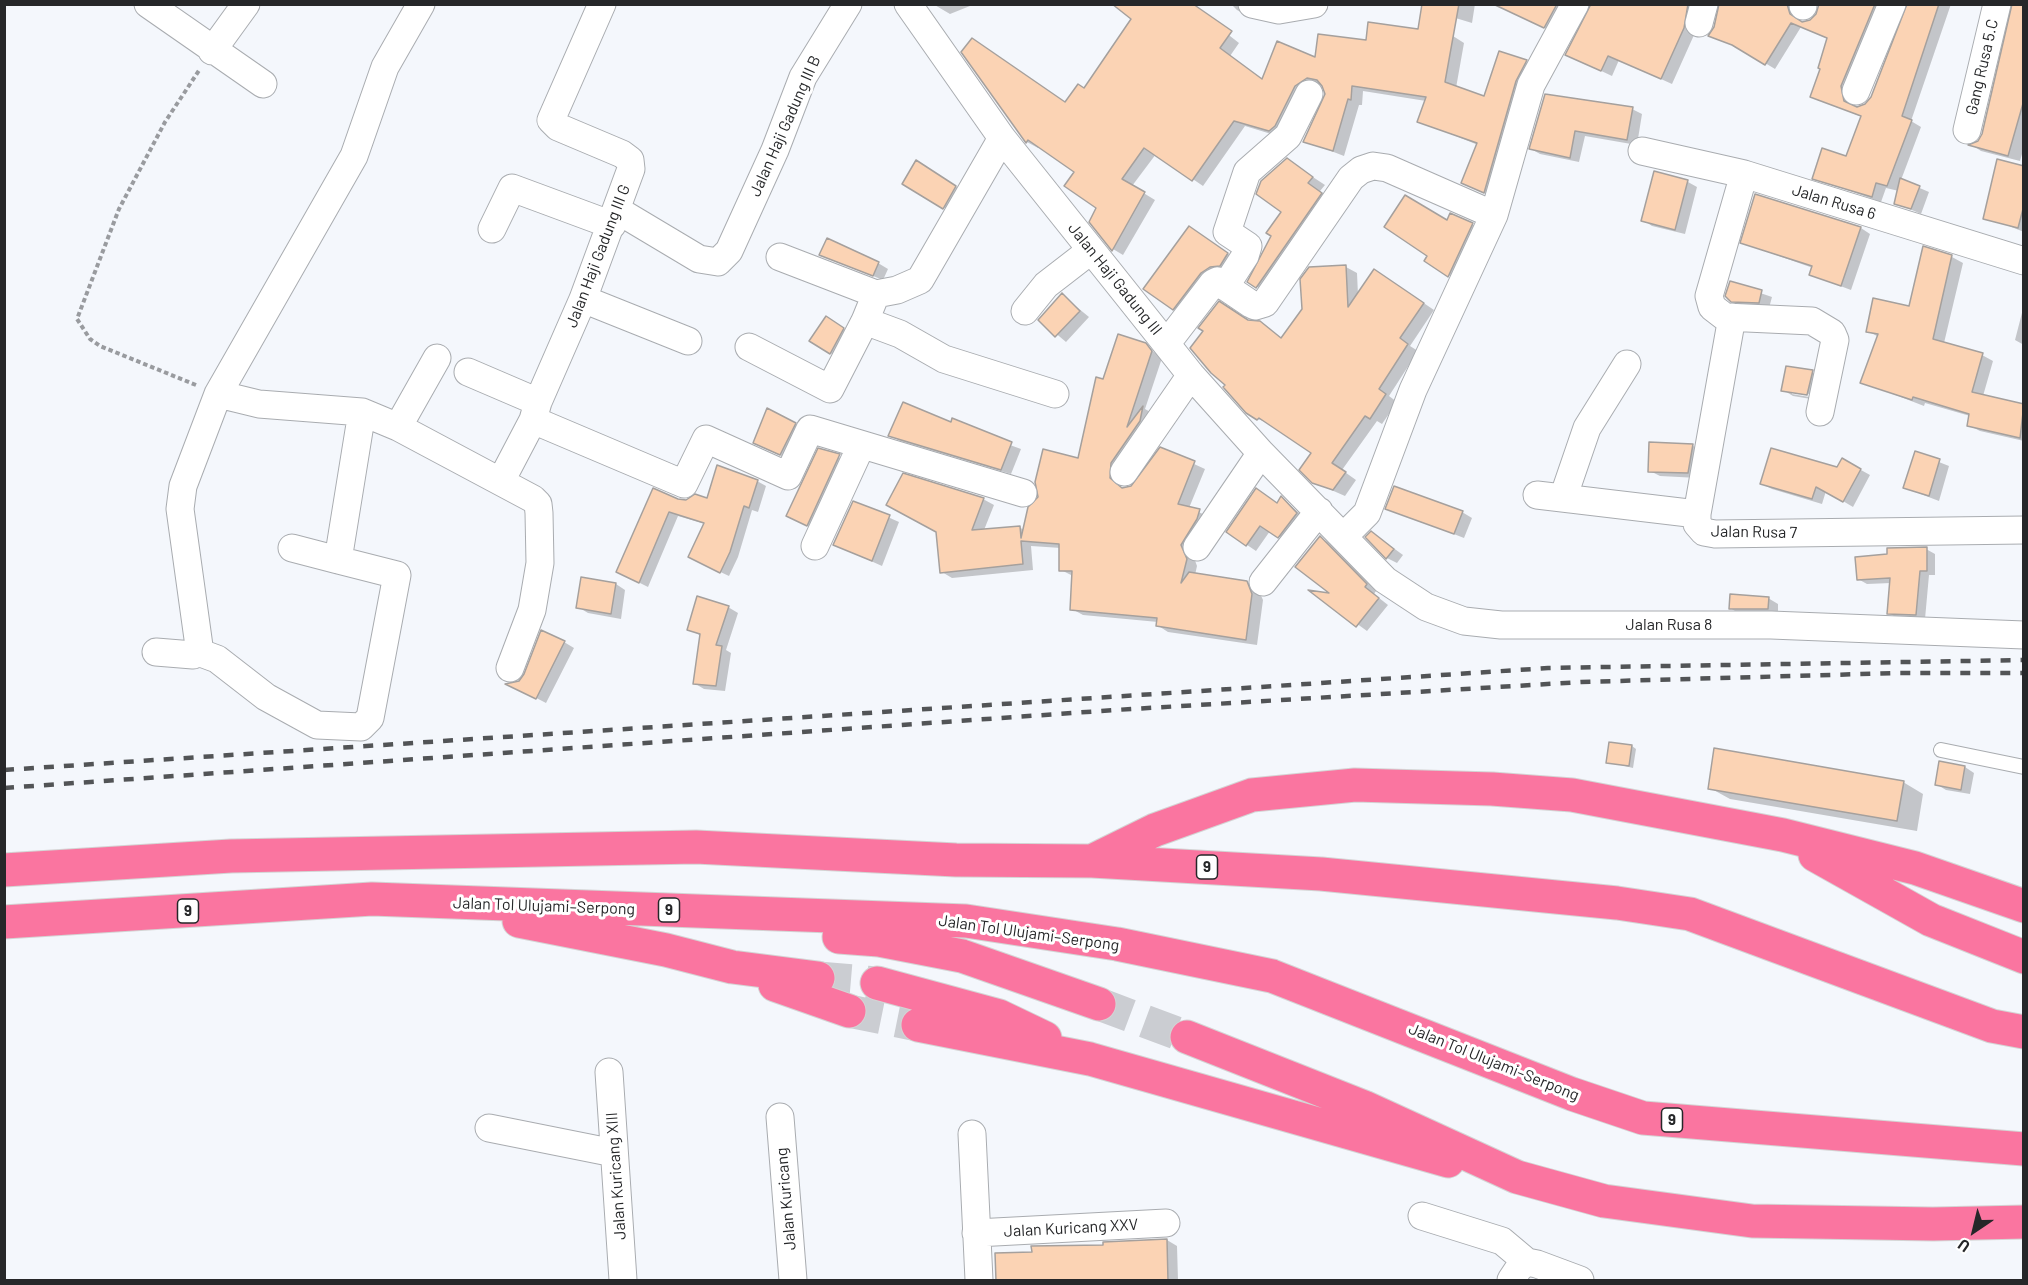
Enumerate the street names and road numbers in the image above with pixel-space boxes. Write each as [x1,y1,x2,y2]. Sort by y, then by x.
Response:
street label: Gang Rusa 5.C [1962,17,2002,117]
street label: Jalan Haji Gadung III B [745,53,825,199]
street label: Jalan Rusa 6 [1790,180,1878,224]
street label: Jalan Haji Gadung III G [562,182,634,330]
street label: Jalan Haji Gadung III [1064,219,1166,339]
street label: Jalan Rusa 7 [1711,522,1797,542]
street label: Jalan Rusa 8 [1626,615,1712,635]
road number: 9 [1196,855,1218,879]
street label: Jalan Tol Ulujami–Serpong [453,893,635,919]
road number: 9 [658,898,680,922]
road number: 9 [178,899,198,923]
street label: Jalan Tol Ulujami–Serpong [937,911,1121,955]
street label: Jalan Tol Ulujami–Serpong [1406,1019,1582,1105]
road number: 9 [1662,1108,1682,1132]
street label: Jalan Kuricang XIII [602,1111,630,1241]
street label: Jalan Kuricang [772,1147,800,1251]
street label: Jalan Kuricang XXV [1003,1215,1139,1241]

